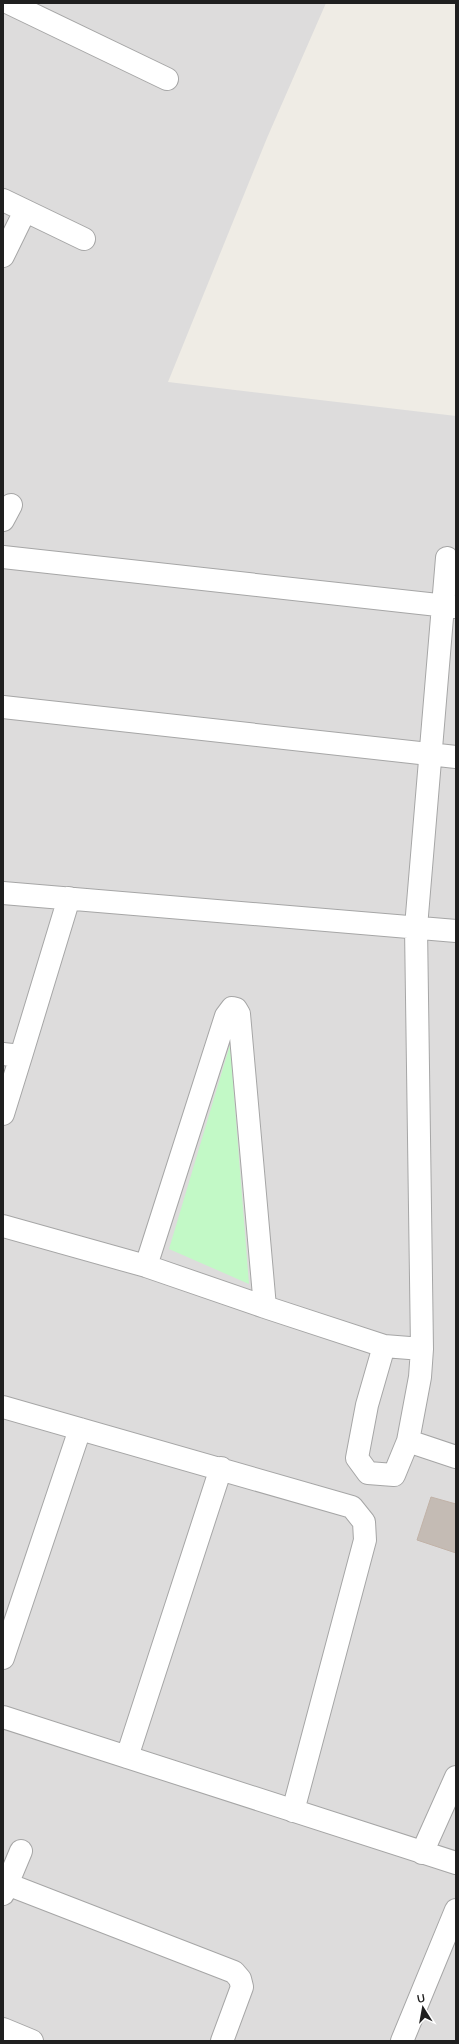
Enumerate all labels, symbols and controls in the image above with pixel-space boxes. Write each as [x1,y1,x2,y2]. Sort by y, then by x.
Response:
north arrow [403,1988,443,2028]
text: U [416,1991,426,2006]

